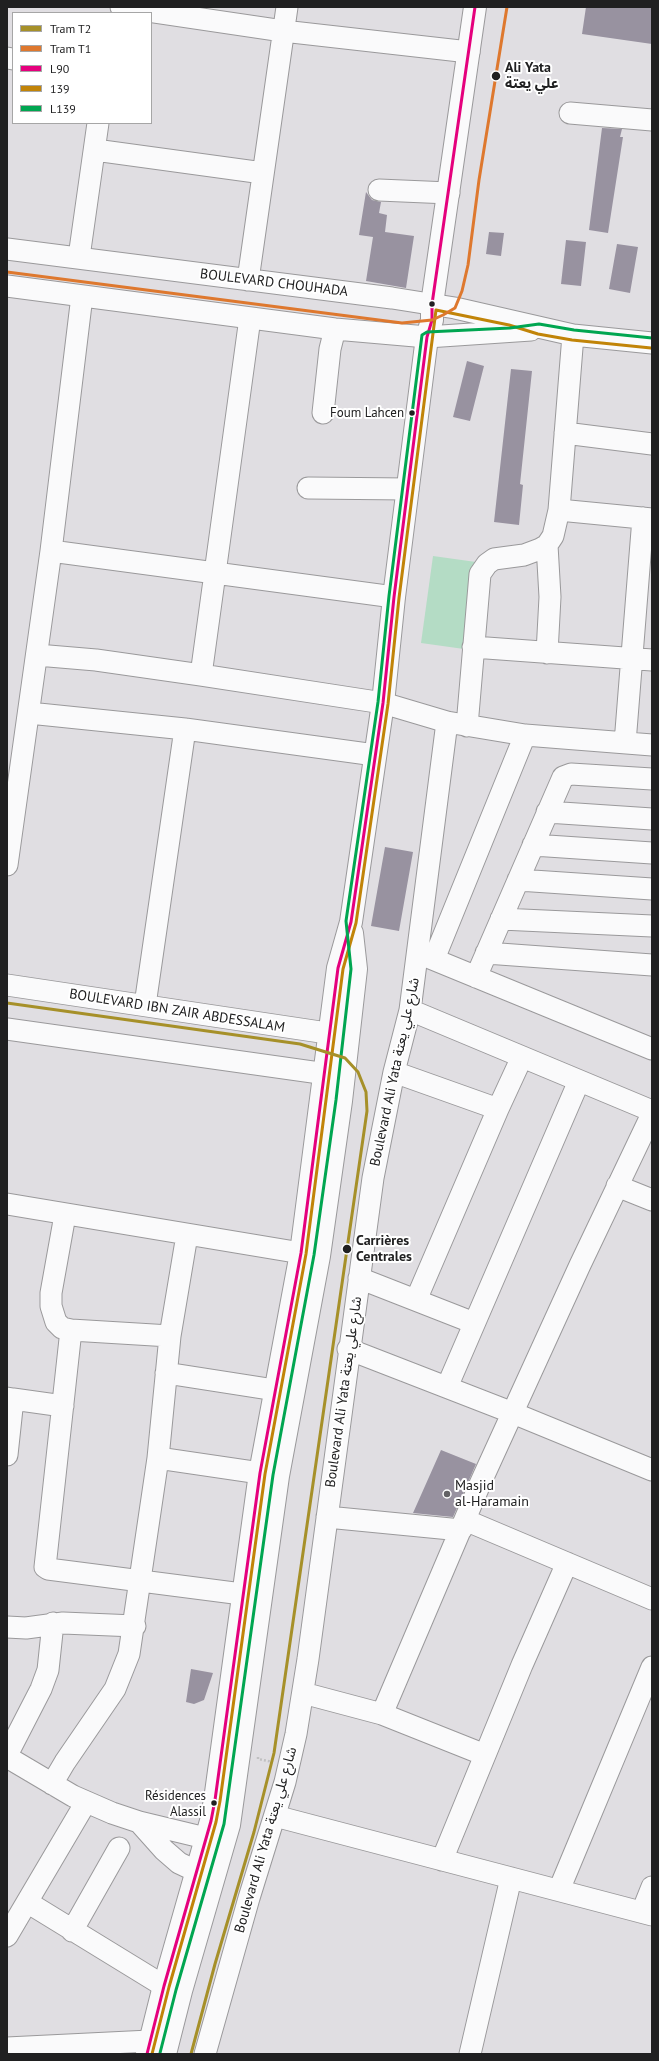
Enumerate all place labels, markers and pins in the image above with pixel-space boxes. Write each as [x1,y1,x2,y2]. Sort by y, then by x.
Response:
place label: Ali Yata علي يعتة [505,60,559,92]
marker: Ali Yata علي يعتة [490,70,502,82]
unlabelled marker [427,299,437,309]
place label: Foum Lahcen [330,405,404,421]
marker: Foum Lahcen [407,408,417,418]
place label: Carrières Centrales [356,1233,412,1266]
marker: Carrières Centrales [341,1243,353,1255]
place label: Masjid al-Haramain [455,1478,529,1510]
marker: Masjid al-Haramain [442,1489,452,1499]
place label: Résidences Alassil [145,1788,206,1819]
marker: Résidences Alassil [209,1798,219,1808]

